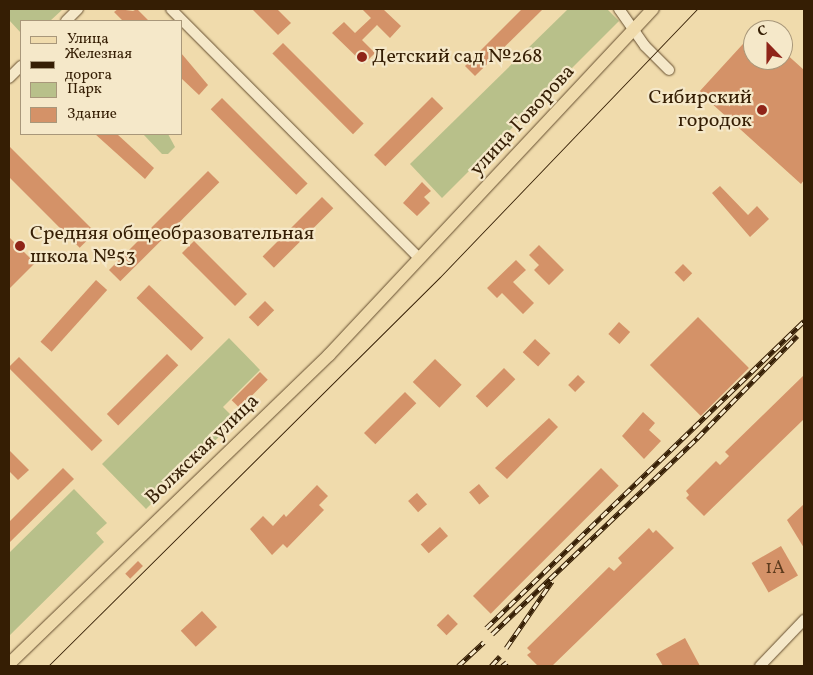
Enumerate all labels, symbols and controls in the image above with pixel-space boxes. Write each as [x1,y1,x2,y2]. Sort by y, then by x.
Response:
legend [20,20,182,135]
north arrow [743,20,793,70]
text: С [755,21,770,42]
text: Улица [67,29,109,50]
text: Железная дорога [65,44,132,86]
place label: Детский сад №268 [372,45,542,69]
marker: Детский сад №268 [356,51,368,63]
street label: улица Говорова [465,60,581,182]
text: Парк [67,79,102,100]
place label: Сибирский городок [649,86,752,133]
text: Здание [67,104,117,125]
marker: Сибирский городок [756,104,768,116]
place label: Средняя общеобразовательная школа №53 [30,223,314,270]
marker: Средняя общеобразовательная школа №53 [14,240,26,252]
street label: Волжская улица [141,390,265,510]
house number: 1А [765,558,785,580]

